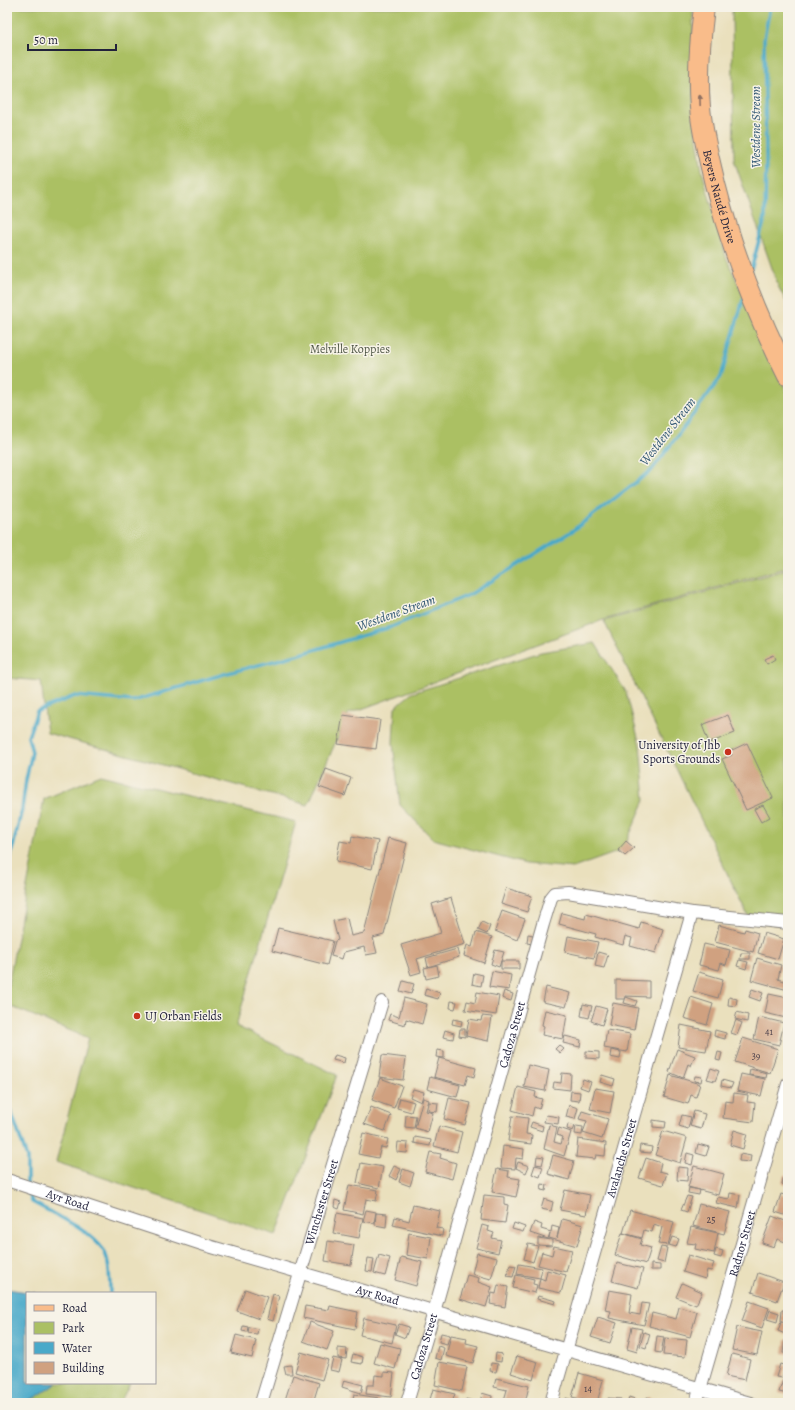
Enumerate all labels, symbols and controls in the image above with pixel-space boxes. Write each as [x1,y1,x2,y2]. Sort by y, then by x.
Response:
scale bar [28,26,116,52]
text: 50 m [34,32,58,48]
water label: Westdene Stream [747,85,764,168]
one-way arrow [697,94,703,107]
street label: Beyers Naudé Drive [699,148,740,246]
park label: Melville Koppies [310,341,390,357]
water label: Westdene Stream [635,393,700,469]
water label: Westdene Stream [355,590,438,635]
place label: University of Jhb Sports Grounds [638,737,720,767]
marker: University of Jhb Sports Grounds [723,747,733,757]
street label: Cadoza Street [495,999,529,1070]
place label: UJ Orban Fields [145,1008,222,1024]
marker: UJ Orban Fields [132,1011,142,1021]
house number: 41 [765,1025,774,1038]
house number: 39 [752,1049,761,1062]
street label: Avalanche Street [602,1117,640,1200]
street label: Winchester Street [301,1157,342,1248]
street label: Ayr Road [43,1185,92,1215]
street label: Radnor Street [725,1208,759,1279]
house number: 25 [706,1213,716,1226]
street label: Ayr Road [353,1281,401,1309]
legend [26,1292,156,1384]
text: Road [62,1300,88,1316]
street label: Cadoza Street [406,1311,441,1382]
text: Park [62,1320,85,1336]
text: Water [61,1340,92,1356]
text: Building [62,1360,104,1376]
house number: 14 [584,1382,592,1395]

